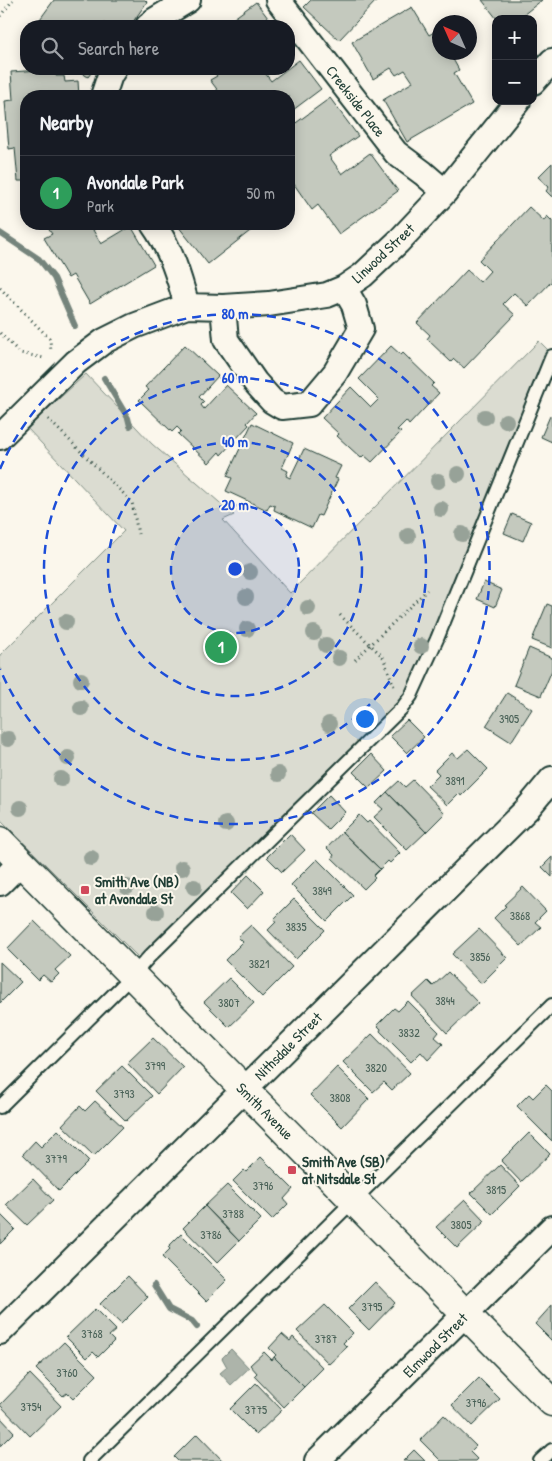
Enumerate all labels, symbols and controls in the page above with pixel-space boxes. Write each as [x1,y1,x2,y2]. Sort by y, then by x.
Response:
north arrow [432,15,477,60]
map controls [492,15,537,105]
button: + [492,15,537,60]
search box [20,20,295,75]
icon: search [38,34,66,62]
text: Search here [78,35,159,61]
button: − [492,60,537,105]
street label: Creekside Place [321,61,391,141]
text: Nearby [40,108,93,137]
text: Avondale Park [87,169,184,195]
text: 1 [53,182,59,204]
text: 50 m [247,182,275,204]
text: Park [87,195,114,217]
street label: Linwood Street [347,218,420,288]
text: 80 m [222,303,248,324]
text: 60 m [222,367,248,388]
text: 40 m [222,431,248,452]
text: 20 m [221,494,249,515]
centre of rings [226,560,244,578]
pin: 1 [205,628,237,666]
your location [352,706,378,732]
house number: 3905 [499,710,519,727]
house number: 3891 [445,772,465,789]
place label: Smith Ave (NB) at Avondale St [95,871,179,909]
house number: 3849 [312,882,332,899]
marker: Smith Ave (NB) at Avondale St [79,884,91,896]
house number: 3868 [510,907,530,924]
house number: 3835 [285,918,307,935]
house number: 3856 [470,948,490,965]
house number: 3821 [249,955,269,972]
house number: 3844 [435,992,455,1009]
house number: 3807 [218,994,240,1011]
street label: Nithsdale Street [249,1007,327,1085]
house number: 3832 [398,1024,420,1041]
house number: 3799 [145,1057,166,1074]
house number: 3820 [365,1059,387,1076]
street label: Smith Avenue [232,1078,298,1144]
house number: 3793 [113,1085,135,1102]
house number: 3808 [329,1089,351,1106]
house number: 3779 [45,1150,67,1167]
place label: Smith Ave (SB) at Nitsdale St [302,1151,385,1189]
marker: Smith Ave (SB) at Nitsdale St [286,1164,298,1176]
house number: 3796 [253,1177,273,1194]
house number: 3815 [486,1181,506,1198]
house number: 3788 [222,1205,244,1222]
house number: 3805 [450,1216,472,1233]
house number: 3786 [200,1226,222,1243]
house number: 3795 [362,1298,382,1315]
street label: Elmwood Street [398,1307,473,1382]
house number: 3768 [81,1325,103,1342]
house number: 3787 [315,1330,337,1347]
house number: 3760 [56,1364,78,1381]
house number: 3796 [466,1394,486,1411]
house number: 3754 [21,1398,42,1415]
house number: 3775 [245,1401,267,1418]

